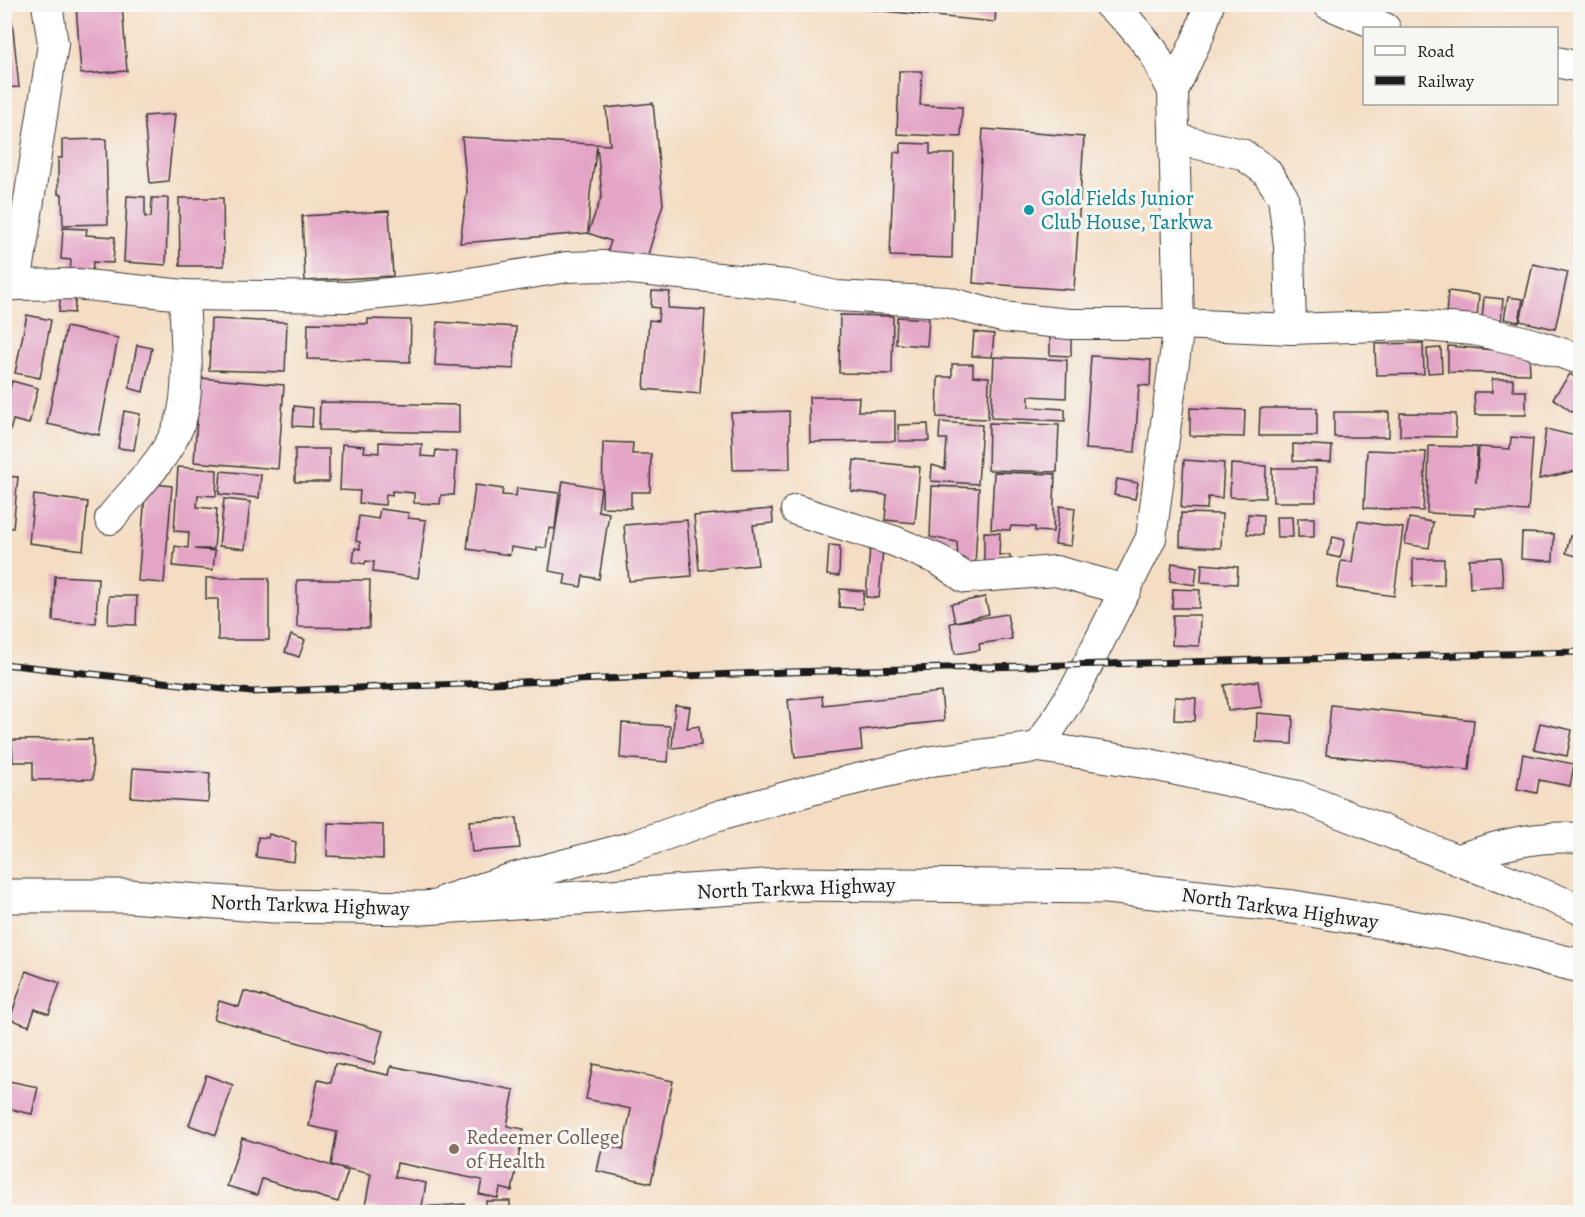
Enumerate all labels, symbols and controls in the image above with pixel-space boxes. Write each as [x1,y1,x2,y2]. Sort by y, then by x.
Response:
legend [1363,27,1558,105]
text: Road [1417,39,1455,63]
text: Railway [1417,69,1475,93]
place label: Gold Fields Junior Club House, Tarkwa [1041,184,1213,236]
marker: Gold Fields Junior Club House, Tarkwa [1022,203,1036,217]
street label: North Tarkwa Highway [696,871,896,905]
street label: North Tarkwa Highway [1180,880,1381,936]
street label: North Tarkwa Highway [210,888,410,922]
place label: Redeemer College of Health [466,1123,619,1175]
marker: Redeemer College of Health [447,1142,461,1156]

